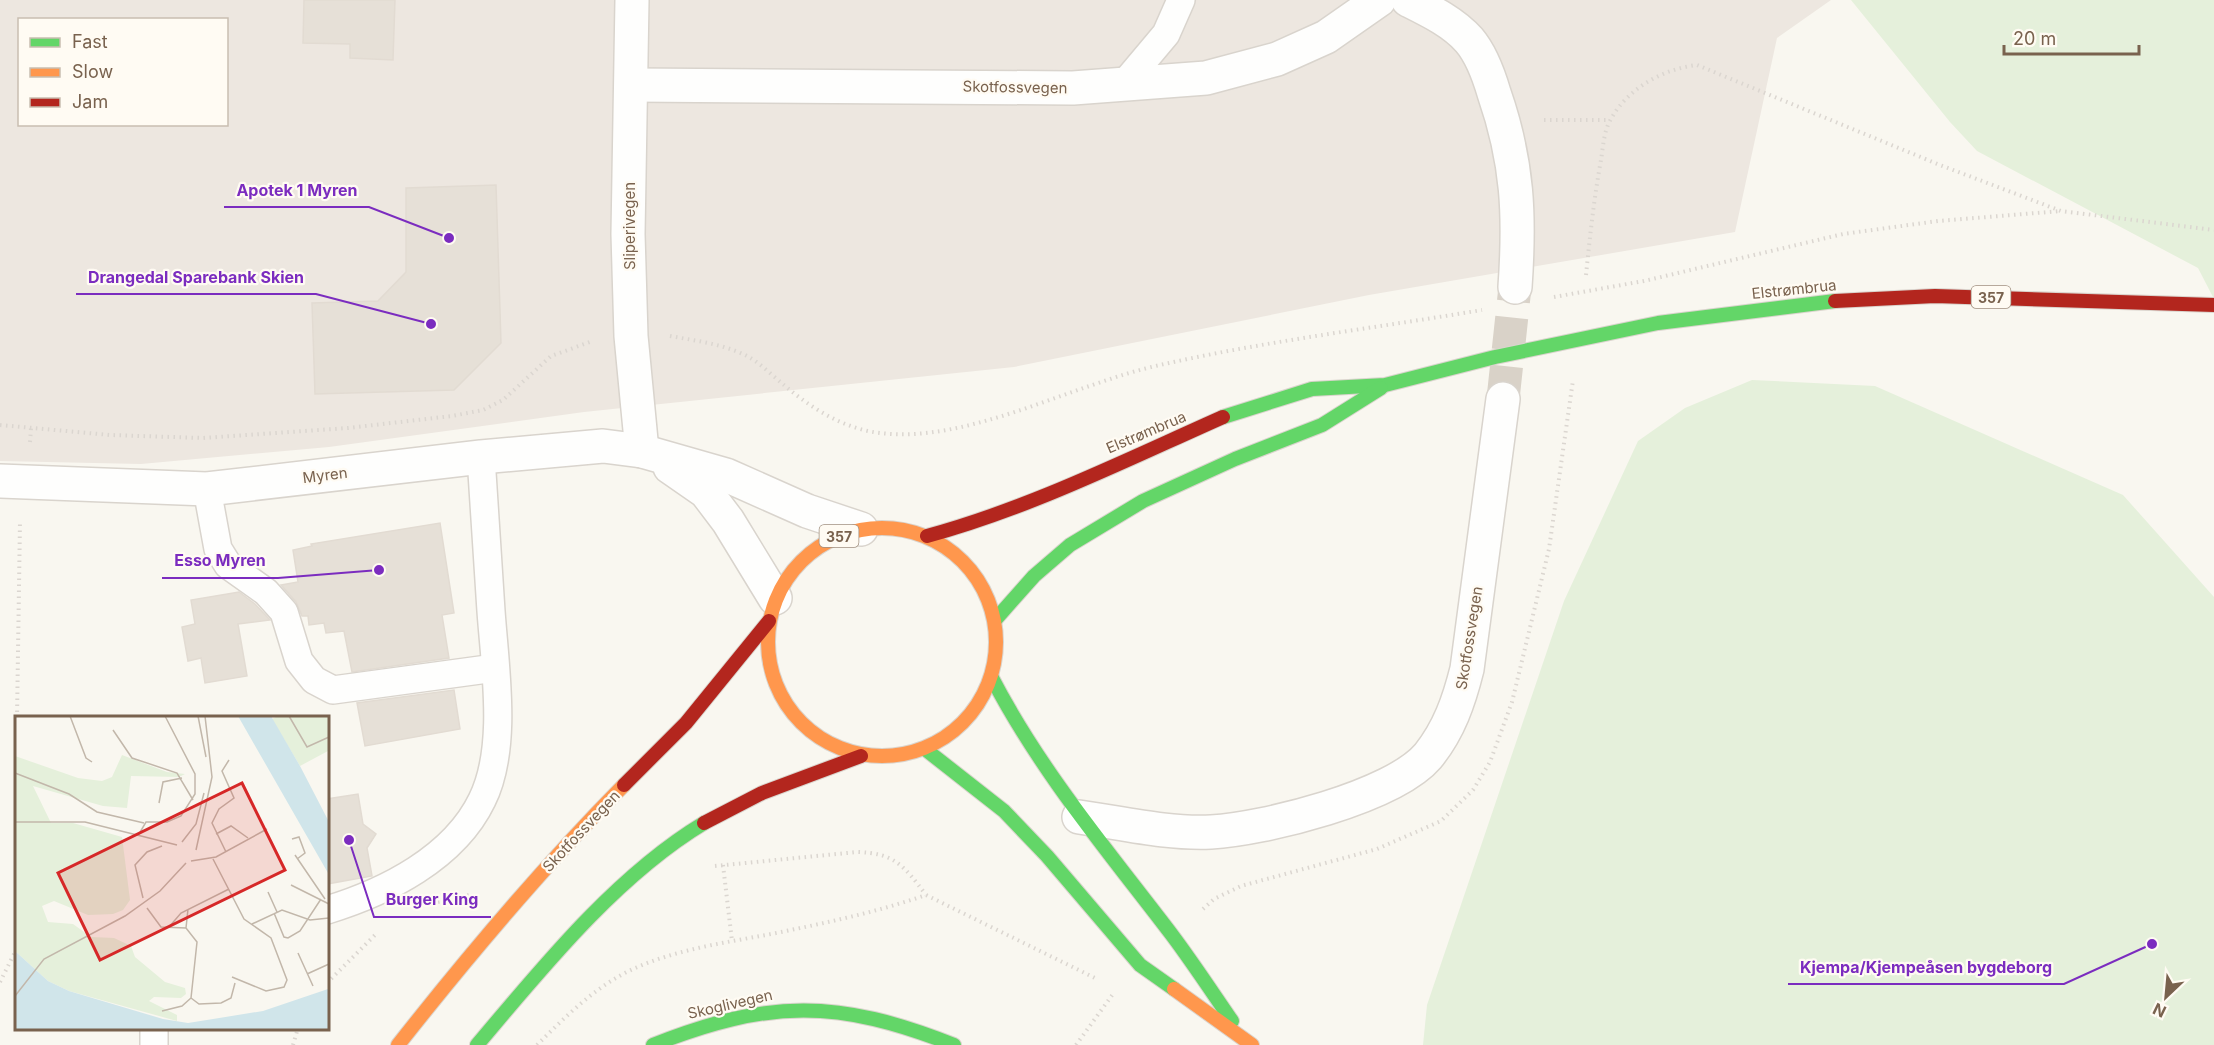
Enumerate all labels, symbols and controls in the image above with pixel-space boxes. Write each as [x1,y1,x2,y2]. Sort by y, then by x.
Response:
legend [18,18,228,126]
scale bar [2004,18,2139,56]
text: 20 m [2013,28,2056,49]
text: Fast [72,31,108,52]
text: Slow [72,61,113,82]
street label: Skotfossvegen [962,77,1068,97]
text: Jam [72,91,108,112]
callout: Apotek 1 Myren [224,173,369,207]
text: Apotek 1 Myren [236,180,358,200]
street label: Sliperivegen [620,182,639,270]
callout: Drangedal Sparebank Skien [76,260,316,294]
text: Drangedal Sparebank Skien [88,267,304,287]
street label: Elstrømbrua [1751,275,1837,303]
road number: 357 [1972,286,2010,308]
street label: Elstrømbrua [1103,407,1189,457]
street label: Myren [301,463,349,487]
road number: 357 [820,525,858,547]
callout: Esso Myren [162,544,278,578]
text: Esso Myren [174,550,266,570]
street label: Skotfossvegen [1451,585,1487,691]
inset map [15,716,328,1030]
street label: Skotfossvegen [538,786,624,876]
callout: Burger King [374,883,491,917]
text: Burger King [386,889,478,909]
callout: Kjempa/Kjempeåsen bygdeborg [1788,950,2064,984]
text: Kjempa/Kjempeåsen bygdeborg [1800,957,2052,977]
north arrow [2136,967,2196,1027]
street label: Skoglivegen [686,985,774,1023]
text: N [2150,999,2169,1022]

